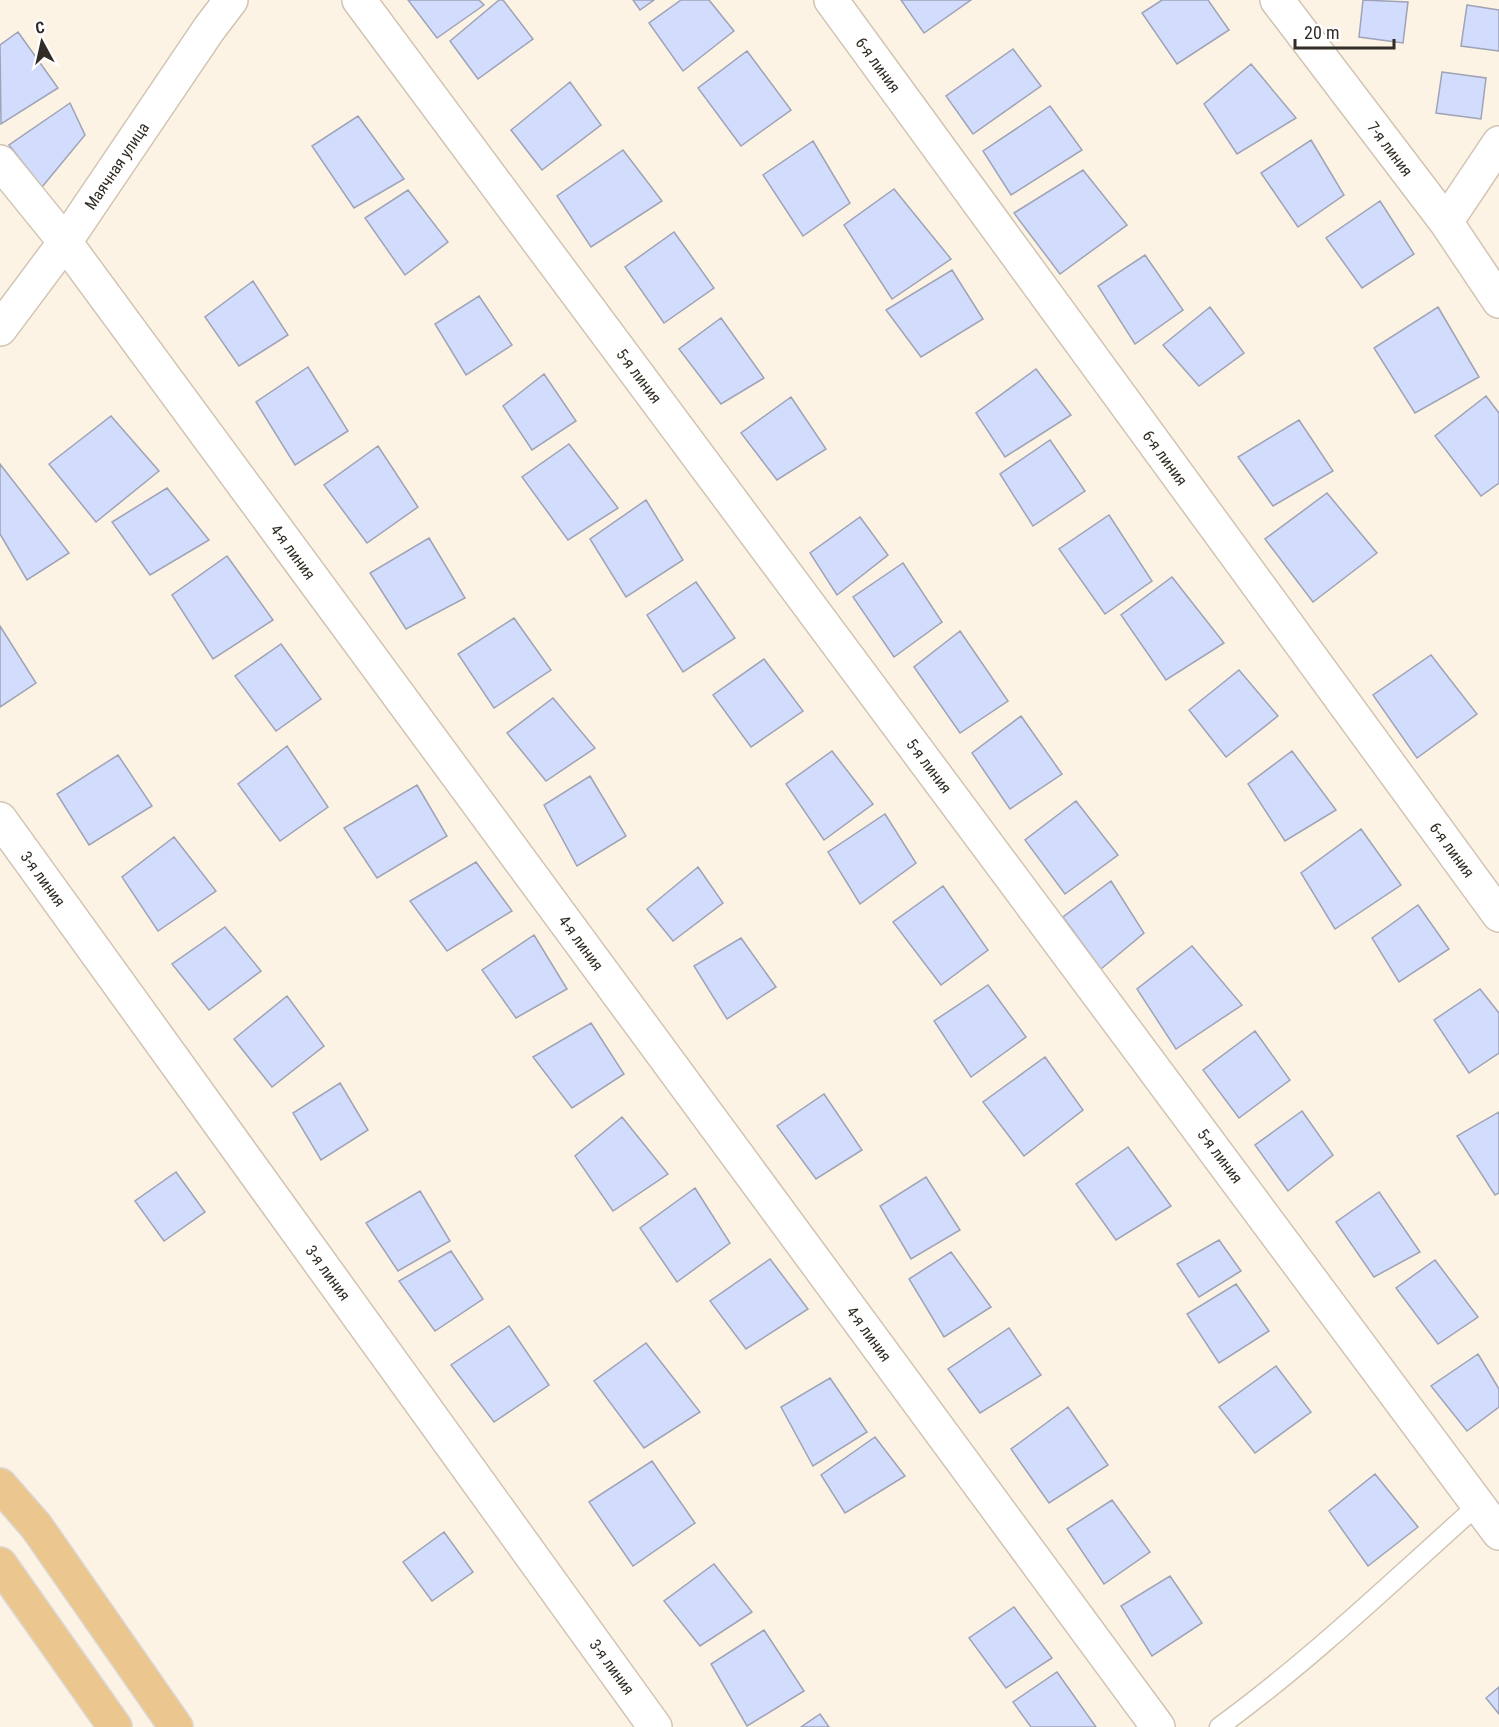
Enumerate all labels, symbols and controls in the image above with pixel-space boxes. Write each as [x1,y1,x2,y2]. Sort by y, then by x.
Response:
north arrow [12,12,72,72]
scale bar [1295,12,1394,50]
text: С [34,18,46,38]
text: 20 m [1304,22,1339,43]
street label: 6-я линия [852,34,904,96]
street label: 7-я линия [1363,118,1417,180]
street label: Маячная улица [81,119,153,213]
street label: 5-я линия [612,345,666,407]
street label: 6-я линия [1139,427,1191,489]
street label: 4-я линия [267,521,319,583]
street label: 5-я линия [902,735,956,797]
street label: 6-я линия [1426,819,1478,881]
street label: 3-я линия [17,848,69,910]
street label: 4-я линия [555,912,607,974]
street label: 5-я линия [1193,1125,1247,1187]
street label: 3-я линия [302,1242,354,1304]
street label: 4-я линия [843,1303,895,1365]
street label: 3-я линия [586,1636,638,1698]

